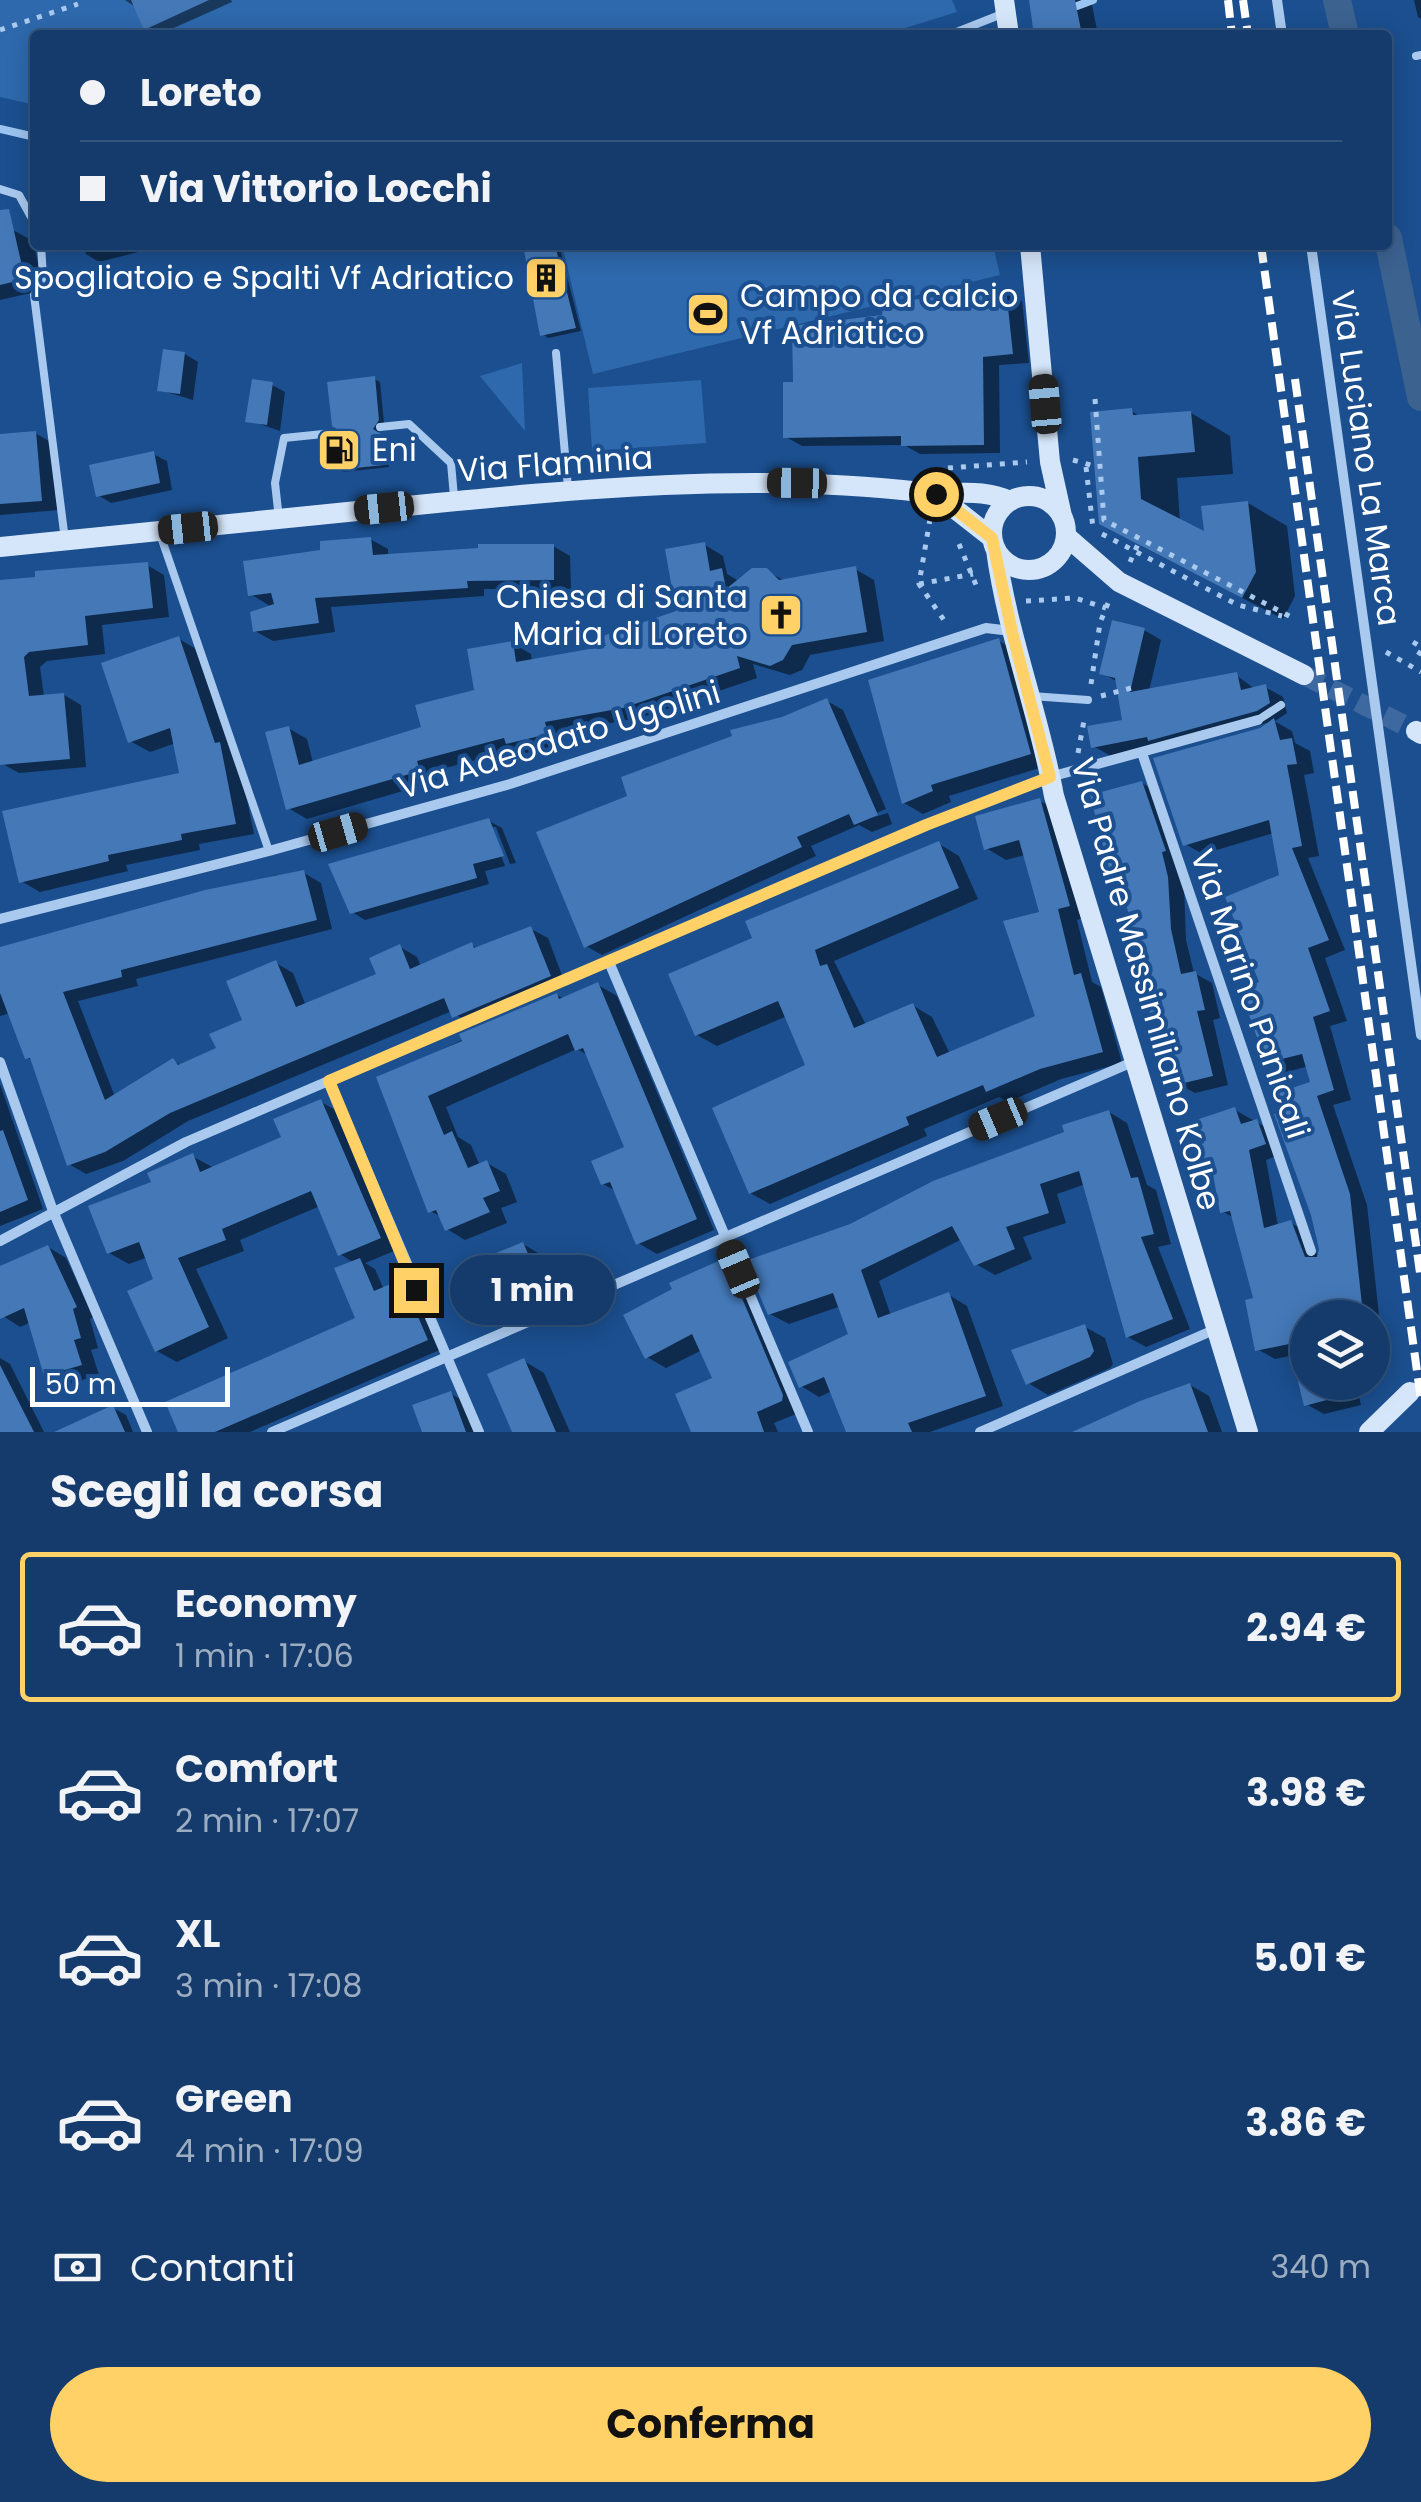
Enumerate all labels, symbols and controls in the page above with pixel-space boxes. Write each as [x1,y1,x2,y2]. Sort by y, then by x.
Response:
text: Loreto [140,66,262,119]
text: Via Vittorio Locchi [140,162,492,215]
place label: Spogliatoio e Spalti Vf Adriatico [14,255,514,300]
building icon: Spogliatoio e Spalti Vf Adriatico [523,255,569,301]
place label: Campo da calcio Vf Adriatico [740,273,1018,355]
street label: Via Luciano La Marca [1321,287,1412,629]
sports icon: Campo da calcio Vf Adriatico [685,291,731,337]
car [1027,373,1063,435]
fuel station icon: Eni [316,427,362,473]
place label: Eni [372,427,417,472]
street label: Via Flaminia [456,434,654,493]
car [767,467,827,499]
route start [914,472,959,517]
car [353,490,415,526]
car [157,510,219,546]
place label: Chiesa di Santa Maria di Loreto [496,574,748,656]
church icon: Chiesa di Santa Maria di Loreto [758,592,804,638]
street label: Via Adeodato Ugolini [392,669,726,810]
street label: Via Padre Massimiliano Kolbe [1060,752,1233,1215]
car [305,809,371,855]
street label: Via Marino Panicali [1180,843,1321,1145]
car [965,1093,1031,1145]
car [712,1236,764,1302]
callout: 1 min [451,1255,616,1325]
text: 1 min [491,1267,574,1312]
route end [394,1268,439,1313]
map controls [1290,1300,1390,1400]
button: layers [1290,1300,1390,1400]
scale bar [30,1362,230,1406]
text: 50 m [45,1365,116,1404]
text: Scegli la corsa [50,1460,383,1523]
text: Economy [175,1577,357,1630]
icon: car [55,1582,145,1672]
text: 2.94 € [1246,1601,1366,1654]
text: 1 min · 17:06 [175,1633,354,1678]
text: Comfort [175,1742,338,1795]
icon: car [55,1747,145,1837]
text: 3.98 € [1246,1766,1366,1819]
text: 2 min · 17:07 [175,1798,359,1843]
text: XL [175,1907,220,1960]
icon: car [55,1912,145,2002]
text: 5.01 € [1253,1931,1366,1984]
text: 3 min · 17:08 [175,1963,362,2008]
text: Green [175,2072,293,2125]
icon: car [55,2077,145,2167]
text: 3.86 € [1245,2096,1366,2149]
text: 4 min · 17:09 [175,2128,364,2173]
icon: cash [50,2240,105,2295]
text: Contanti [130,2241,295,2294]
text: 340 m [1270,2244,1371,2289]
button: Conferma [50,2367,1371,2482]

